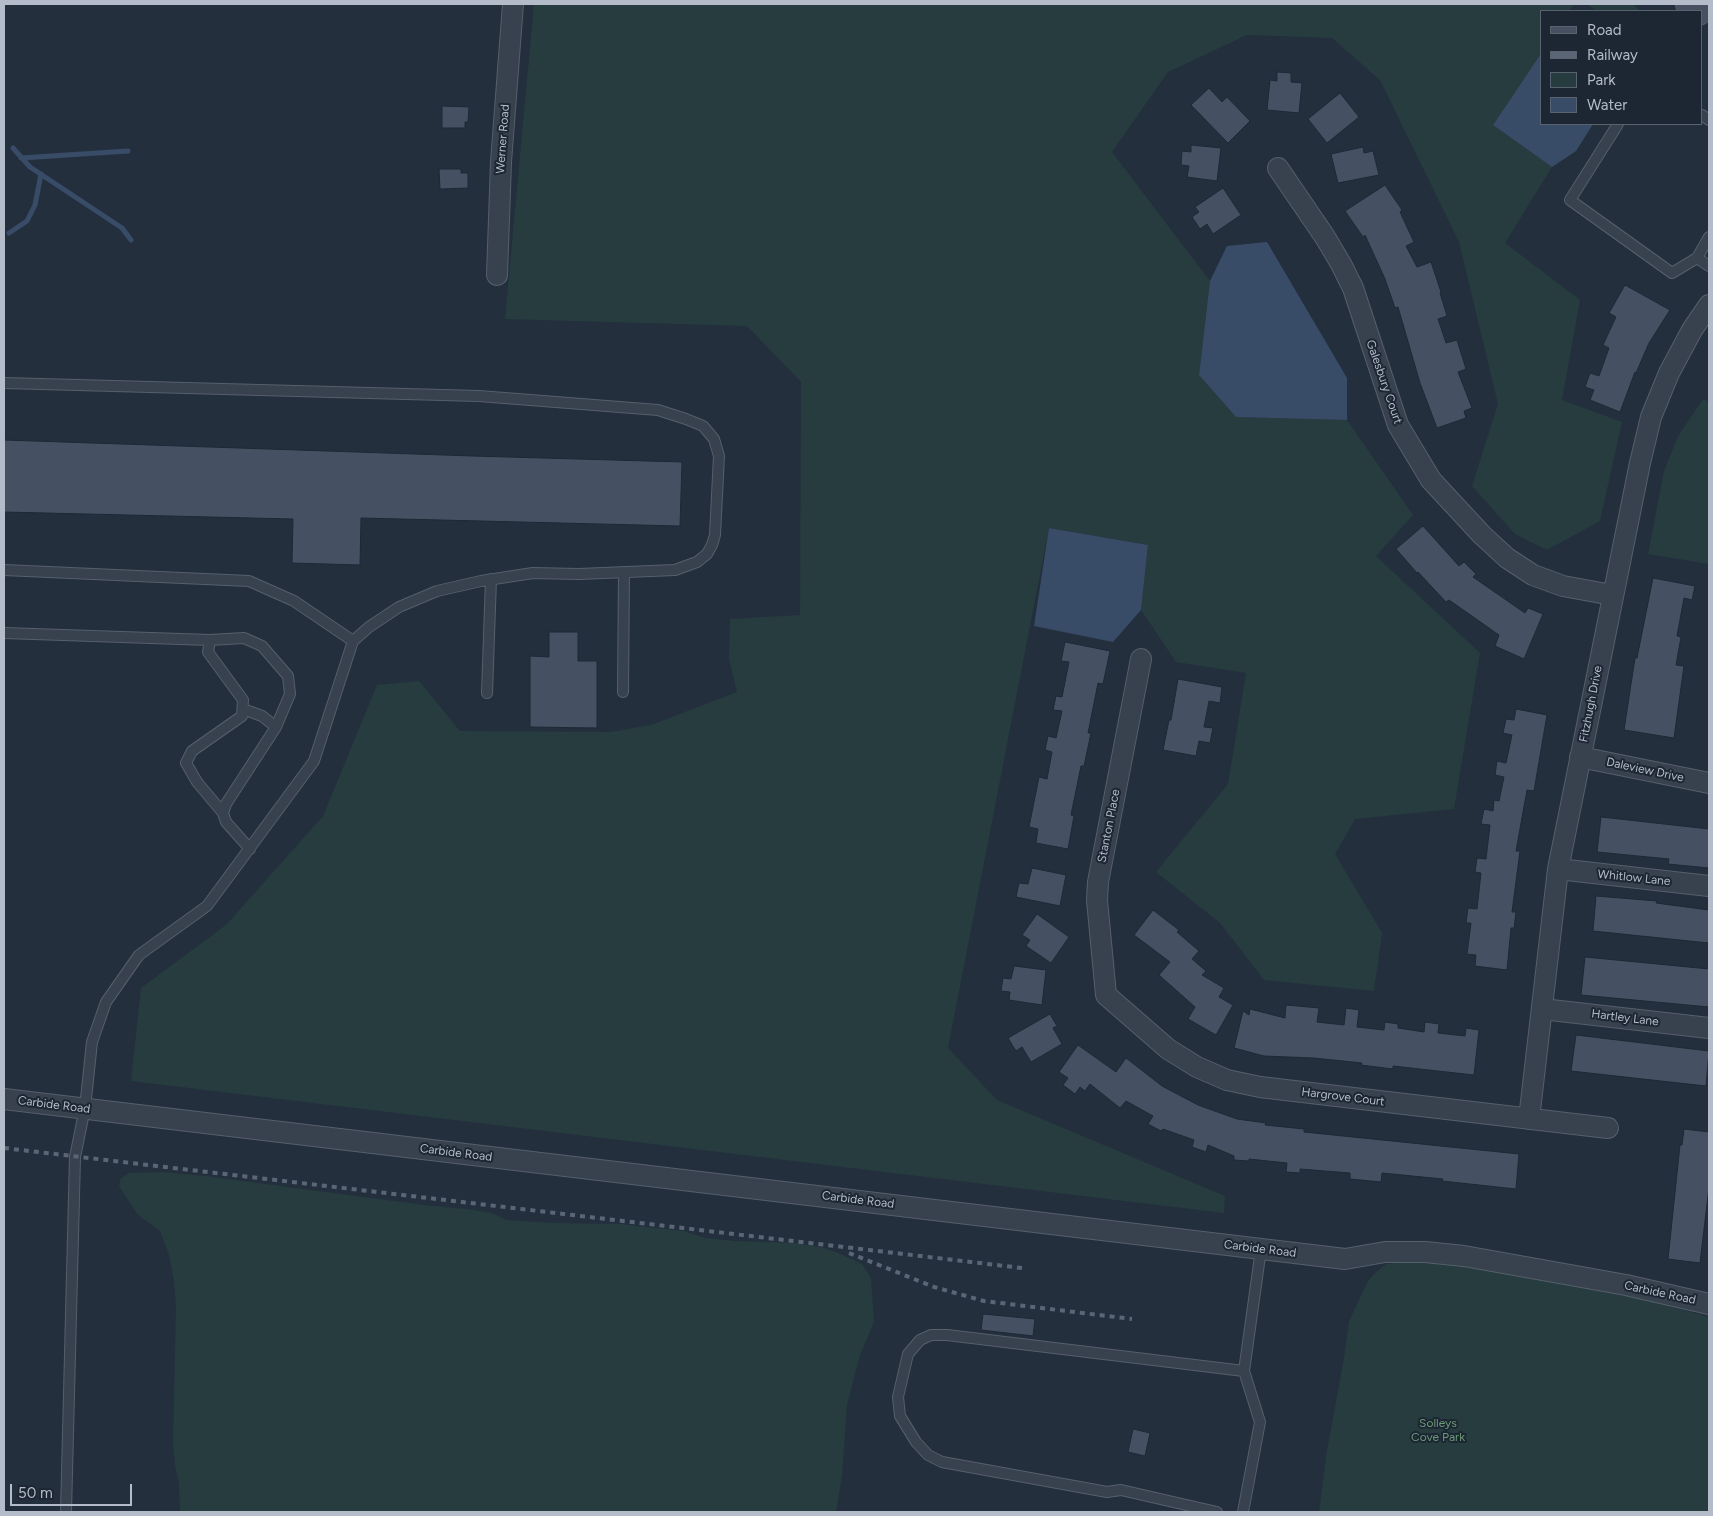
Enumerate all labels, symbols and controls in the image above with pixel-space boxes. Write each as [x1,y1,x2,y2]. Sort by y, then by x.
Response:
legend [1540,10,1703,125]
text: Road [1587,21,1622,39]
text: Railway [1587,46,1638,64]
text: Park [1587,71,1616,89]
text: Water [1587,96,1627,114]
street label: Werner Road [493,104,513,174]
street label: Galesbury Court [1363,338,1405,426]
street label: Fitzhugh Drive [1577,665,1605,743]
street label: Daleview Drive [1605,755,1685,785]
street label: Stanton Place [1095,788,1123,864]
street label: Whitlow Lane [1597,867,1671,889]
street label: Hartley Lane [1591,1007,1659,1029]
street label: Hargrove Court [1301,1085,1385,1109]
street label: Carbide Road [17,1093,91,1117]
street label: Carbide Road [419,1141,493,1165]
street label: Carbide Road [821,1188,895,1212]
street label: Carbide Road [1223,1237,1297,1261]
street label: Carbide Road [1623,1278,1697,1308]
park label: Solleys Cove Park [1411,1416,1465,1444]
scale bar [12,1474,135,1506]
text: 50 m [18,1484,53,1502]

